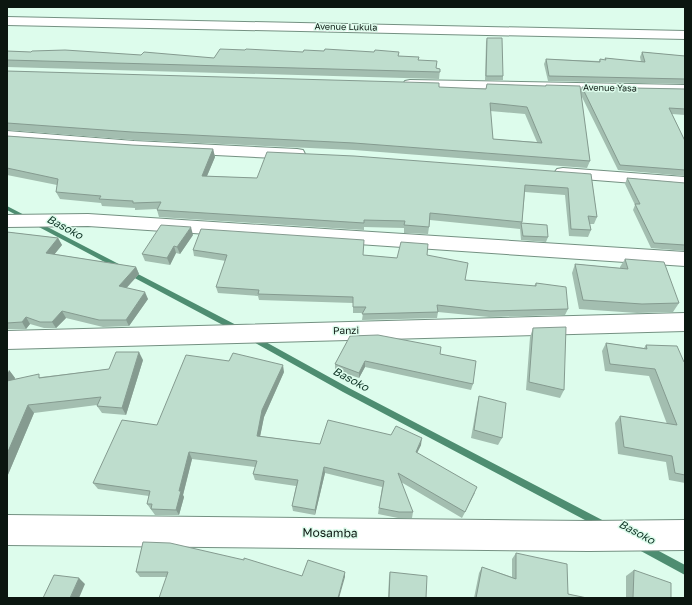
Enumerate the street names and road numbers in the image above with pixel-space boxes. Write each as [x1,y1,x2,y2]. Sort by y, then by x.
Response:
street label: Avenue Lukula [314,20,378,33]
street label: Avenue Yasa [583,82,637,93]
street label: Panzi [333,324,359,336]
street label: Mosamba [302,525,358,540]

